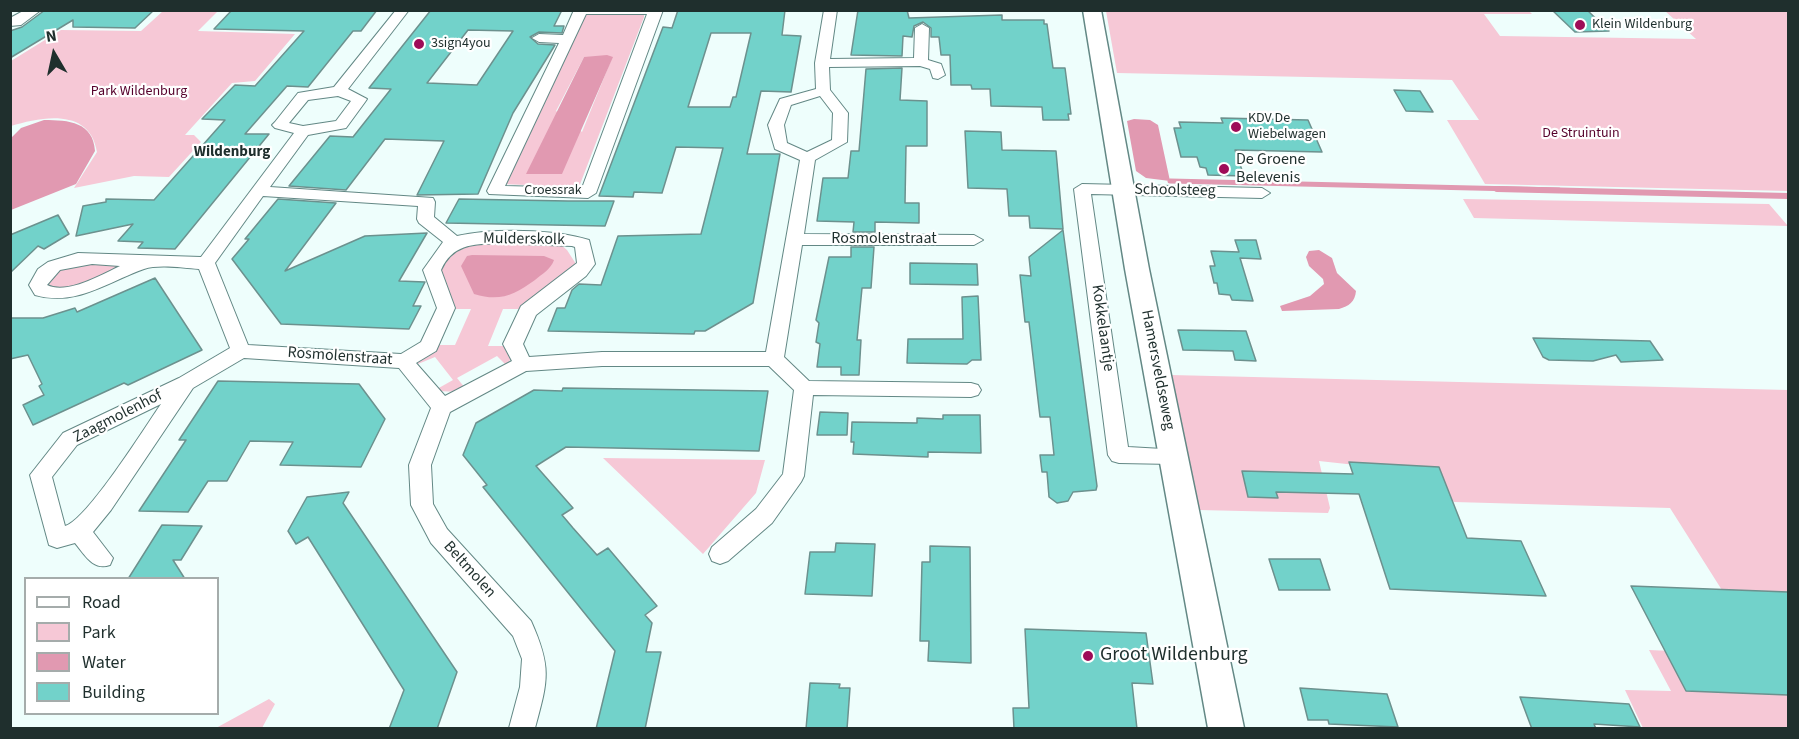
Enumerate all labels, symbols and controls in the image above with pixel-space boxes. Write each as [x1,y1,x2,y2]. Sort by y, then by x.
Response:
place label: Klein Wildenburg [1592,17,1692,33]
marker: Klein Wildenburg [1573,18,1587,32]
north arrow [24,24,84,84]
text: N [44,25,58,48]
place label: 3sign4you [431,36,491,52]
marker: 3sign4you [412,37,426,51]
park label: Park Wildenburg [91,84,187,100]
place label: KDV De Wiebelwagen [1248,111,1326,144]
marker: KDV De Wiebelwagen [1229,120,1243,134]
park label: De Struintuin [1542,126,1620,142]
district label: Wildenburg [194,144,270,162]
place label: De Groene Belevenis [1236,150,1306,188]
marker: De Groene Belevenis [1217,162,1231,176]
street label: Schoolsteeg [1134,181,1216,201]
street label: Croessrak [524,183,582,199]
street label: Rosmolenstraat [831,229,937,249]
street label: Mulderskolk [483,230,565,250]
street label: Kokkelaantje [1086,283,1118,373]
street label: Hamersveldseweg [1136,308,1178,432]
street label: Rosmolenstraat [287,344,393,370]
street label: Zaagmolenhof [70,386,166,448]
street label: Beltmolen [439,538,499,602]
legend [24,577,219,715]
text: Road [82,590,121,615]
text: Park [82,620,116,645]
place label: Groot Wildenburg [1100,644,1248,668]
marker: Groot Wildenburg [1081,649,1095,663]
text: Water [82,650,126,675]
text: Building [82,680,145,705]

